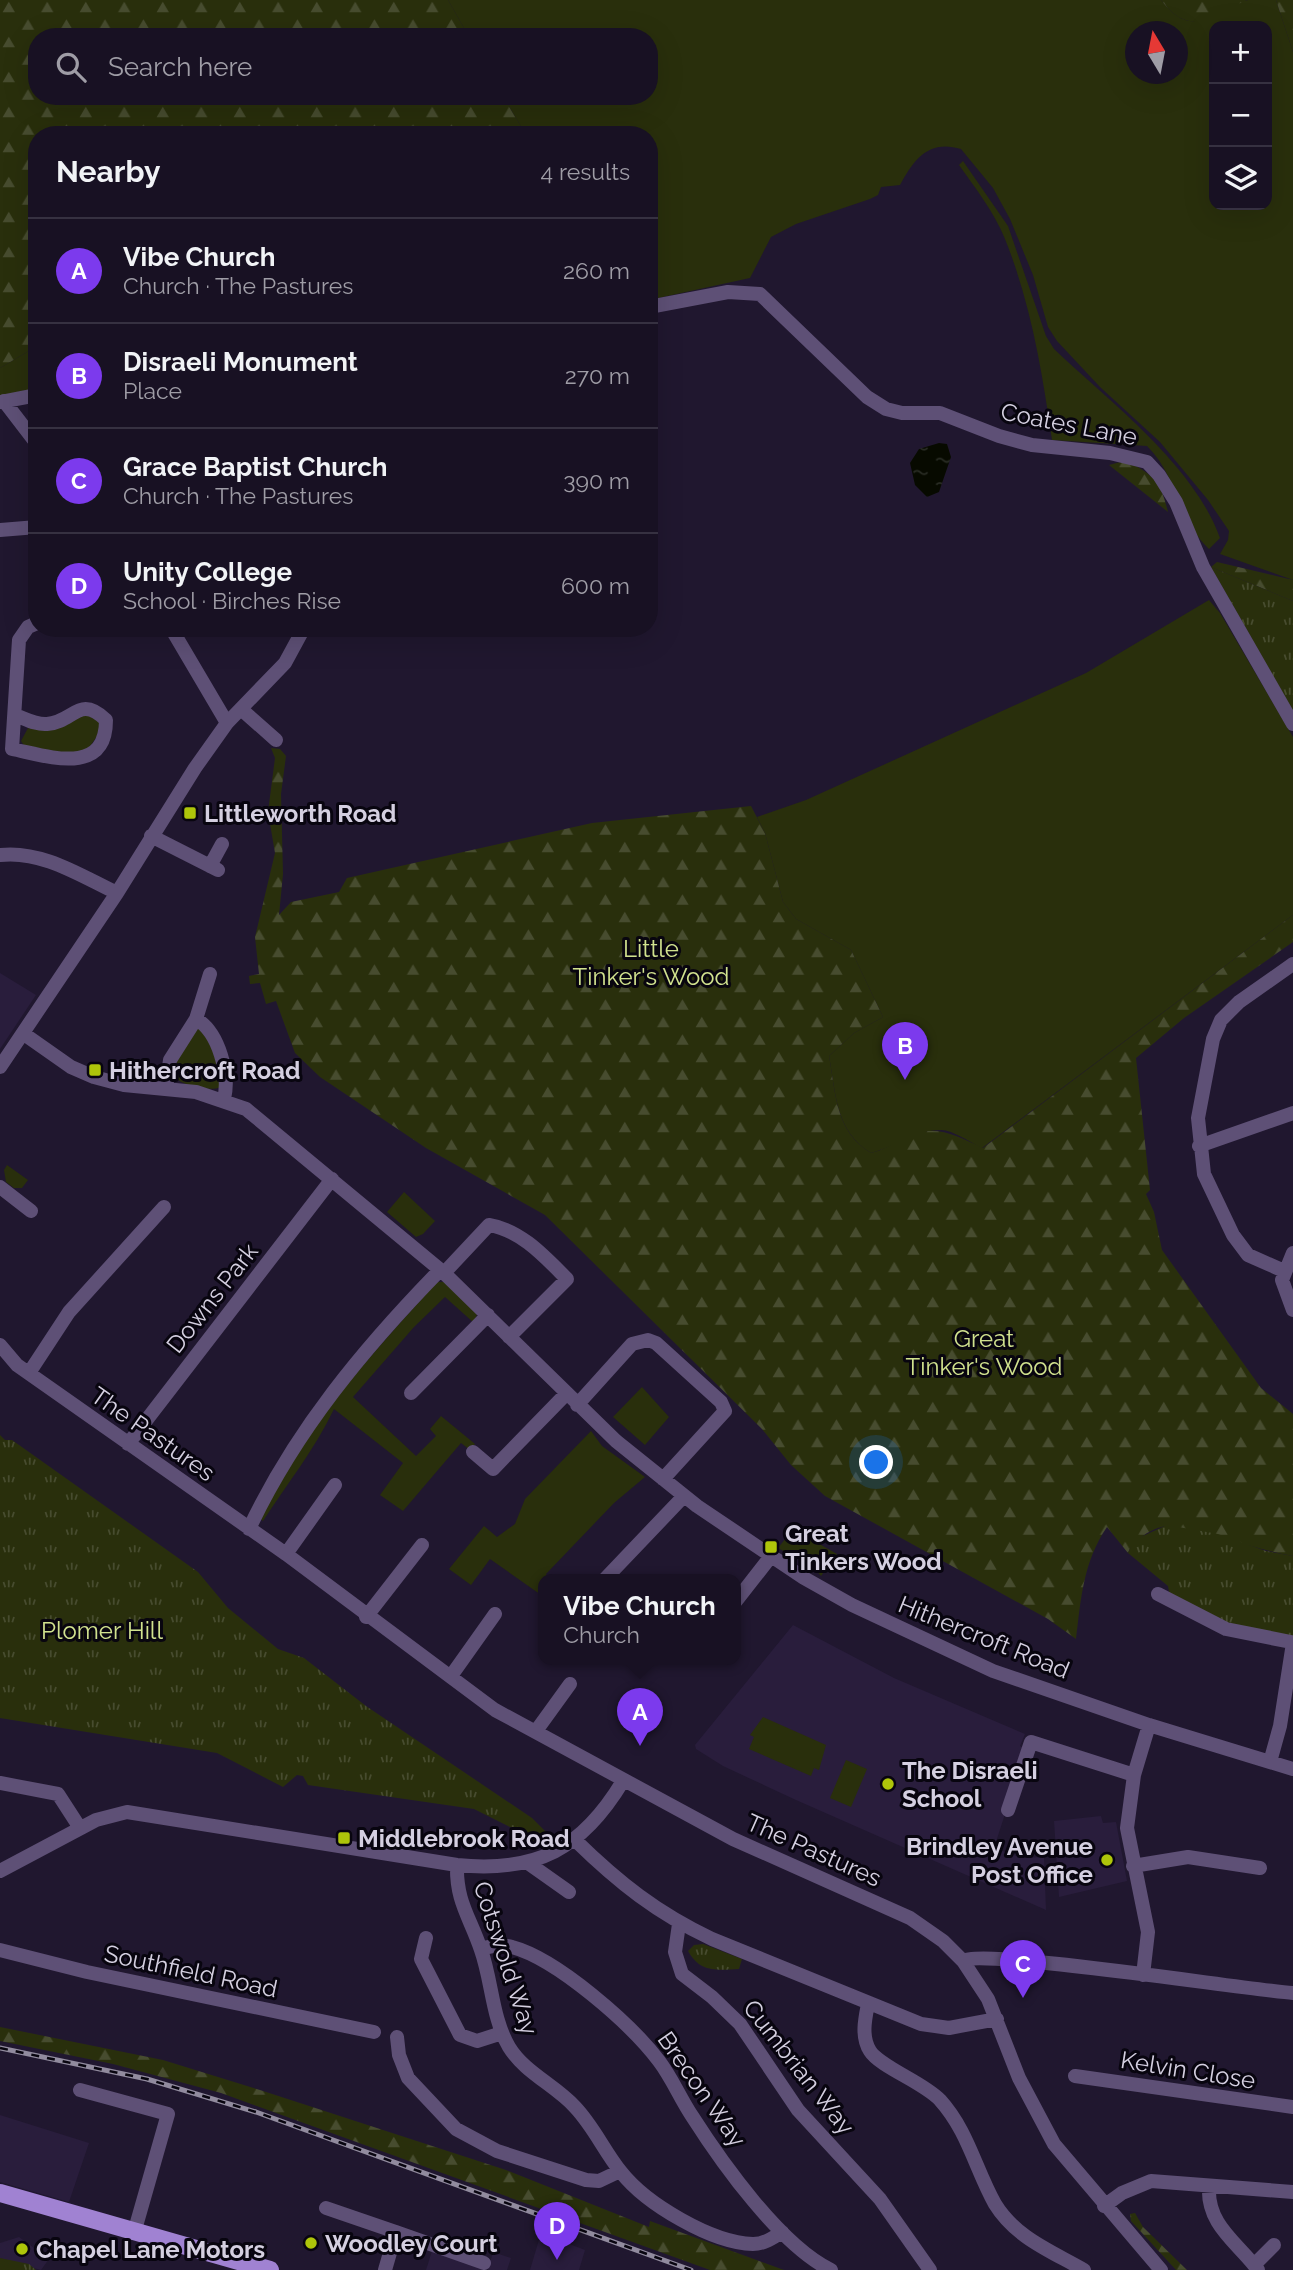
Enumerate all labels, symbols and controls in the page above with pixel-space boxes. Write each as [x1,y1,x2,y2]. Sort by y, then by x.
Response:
north arrow [1125,21,1188,84]
map controls [1209,21,1272,210]
button: + [1209,21,1272,84]
search box [28,28,658,105]
icon: search [52,48,90,86]
text: Search here [108,52,252,82]
button: − [1209,84,1272,147]
button: layers [1209,147,1272,210]
text: Nearby [56,154,160,189]
text: 4 results [541,158,630,185]
text: Vibe Church [123,242,275,272]
text: A [71,257,87,284]
text: 260 m [563,257,630,284]
text: Church · The Pastures [123,272,353,299]
text: Disraeli Monument [123,347,358,377]
text: B [71,362,87,389]
text: 270 m [565,362,630,389]
text: Place [123,377,182,404]
street label: Coates Lane [998,397,1140,451]
text: Grace Baptist Church [123,452,388,482]
text: C [71,467,87,494]
text: 390 m [563,467,630,494]
text: Church · The Pastures [123,482,353,509]
text: Unity College [123,557,292,587]
text: D [71,572,87,599]
text: 600 m [561,572,630,599]
text: School · Birches Rise [123,587,341,614]
place label: Littleworth Road [204,799,396,828]
marker: Littleworth Road [182,805,198,821]
park label: Little Tinker's Wood [573,934,729,991]
pin: B [882,1022,928,1080]
place label: Hithercroft Road [109,1056,301,1085]
marker: Hithercroft Road [87,1062,103,1078]
street label: Downs Park [160,1237,264,1359]
park label: Great Tinker's Wood [906,1324,1062,1381]
street label: The Pastures [86,1381,220,1487]
your location [859,1445,893,1479]
place label: Great Tinkers Wood [785,1519,942,1576]
marker: Great Tinkers Wood [763,1539,779,1555]
popup [538,1574,741,1665]
street label: Hithercroft Road [894,1589,1074,1685]
text: Vibe Church [563,1591,716,1621]
park label: Plomer Hill [41,1616,163,1645]
text: Church [563,1621,640,1648]
pin: A [617,1688,663,1746]
place label: The Disraeli School [902,1756,1038,1813]
marker: The Disraeli School [880,1776,896,1792]
street label: The Pastures [742,1807,886,1893]
place label: Middlebrook Road [358,1824,570,1853]
marker: Middlebrook Road [336,1830,352,1846]
place label: Brindley Avenue Post Office [906,1832,1093,1889]
marker: Brindley Avenue Post Office [1099,1852,1115,1868]
street label: Cotswold Way [468,1878,544,2038]
street label: Southfield Road [102,1938,280,2004]
pin: C [1000,1940,1046,1998]
street label: Cumbrian Way [737,1994,861,2140]
street label: Brecon Way [652,2026,752,2152]
street label: Kelvin Close [1119,2045,1257,2095]
pin: D [534,2202,580,2260]
place label: Woodley Court [325,2229,497,2258]
place label: Chapel Lane Motors [36,2235,265,2264]
marker: Woodley Court [303,2235,319,2251]
marker: Chapel Lane Motors [14,2241,30,2257]

